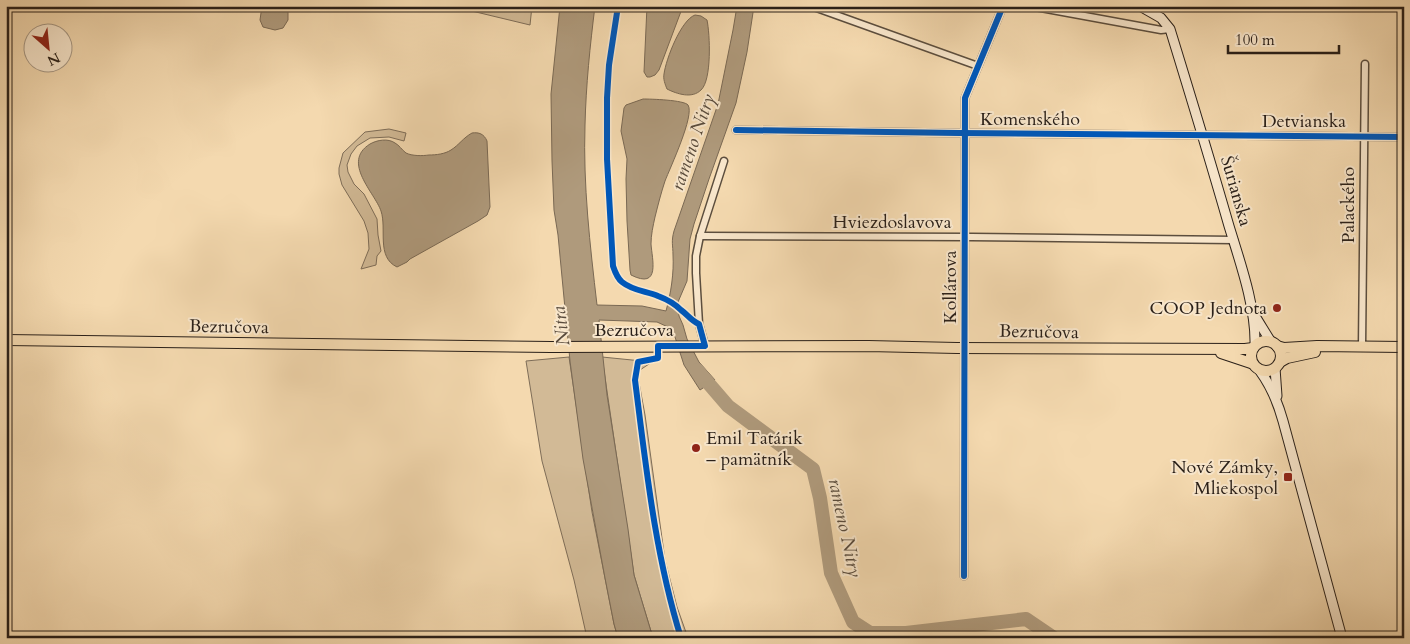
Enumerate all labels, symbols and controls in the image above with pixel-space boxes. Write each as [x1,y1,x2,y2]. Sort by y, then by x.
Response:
north arrow [22,22,72,72]
scale bar [1228,22,1339,54]
text: 100 m [1235,30,1275,50]
text: N [44,48,63,70]
water label: rameno Nitry [664,90,722,194]
street label: Komenského [980,107,1080,132]
street label: Detvianska [1262,109,1346,134]
street label: Šurianska [1214,153,1258,229]
street label: Palackého [1336,167,1361,243]
street label: Hviezdoslavova [833,210,952,235]
street label: Kollárova [938,250,963,324]
place label: COOP Jednota [1149,296,1267,321]
marker: COOP Jednota [1271,302,1283,314]
water label: Nitra [546,304,576,347]
street label: Bezručova [189,314,269,340]
street label: Bezručova [594,318,674,343]
street label: Bezručova [999,319,1079,345]
place label: Emil Tatárik – pamätník [706,426,803,472]
marker: Emil Tatárik – pamätník [690,442,702,454]
place label: Nové Zámky, Mliekospol [1171,455,1278,501]
marker: Nové Zámky, Mliekospol [1282,471,1294,483]
water label: rameno Nitry [822,476,868,580]

